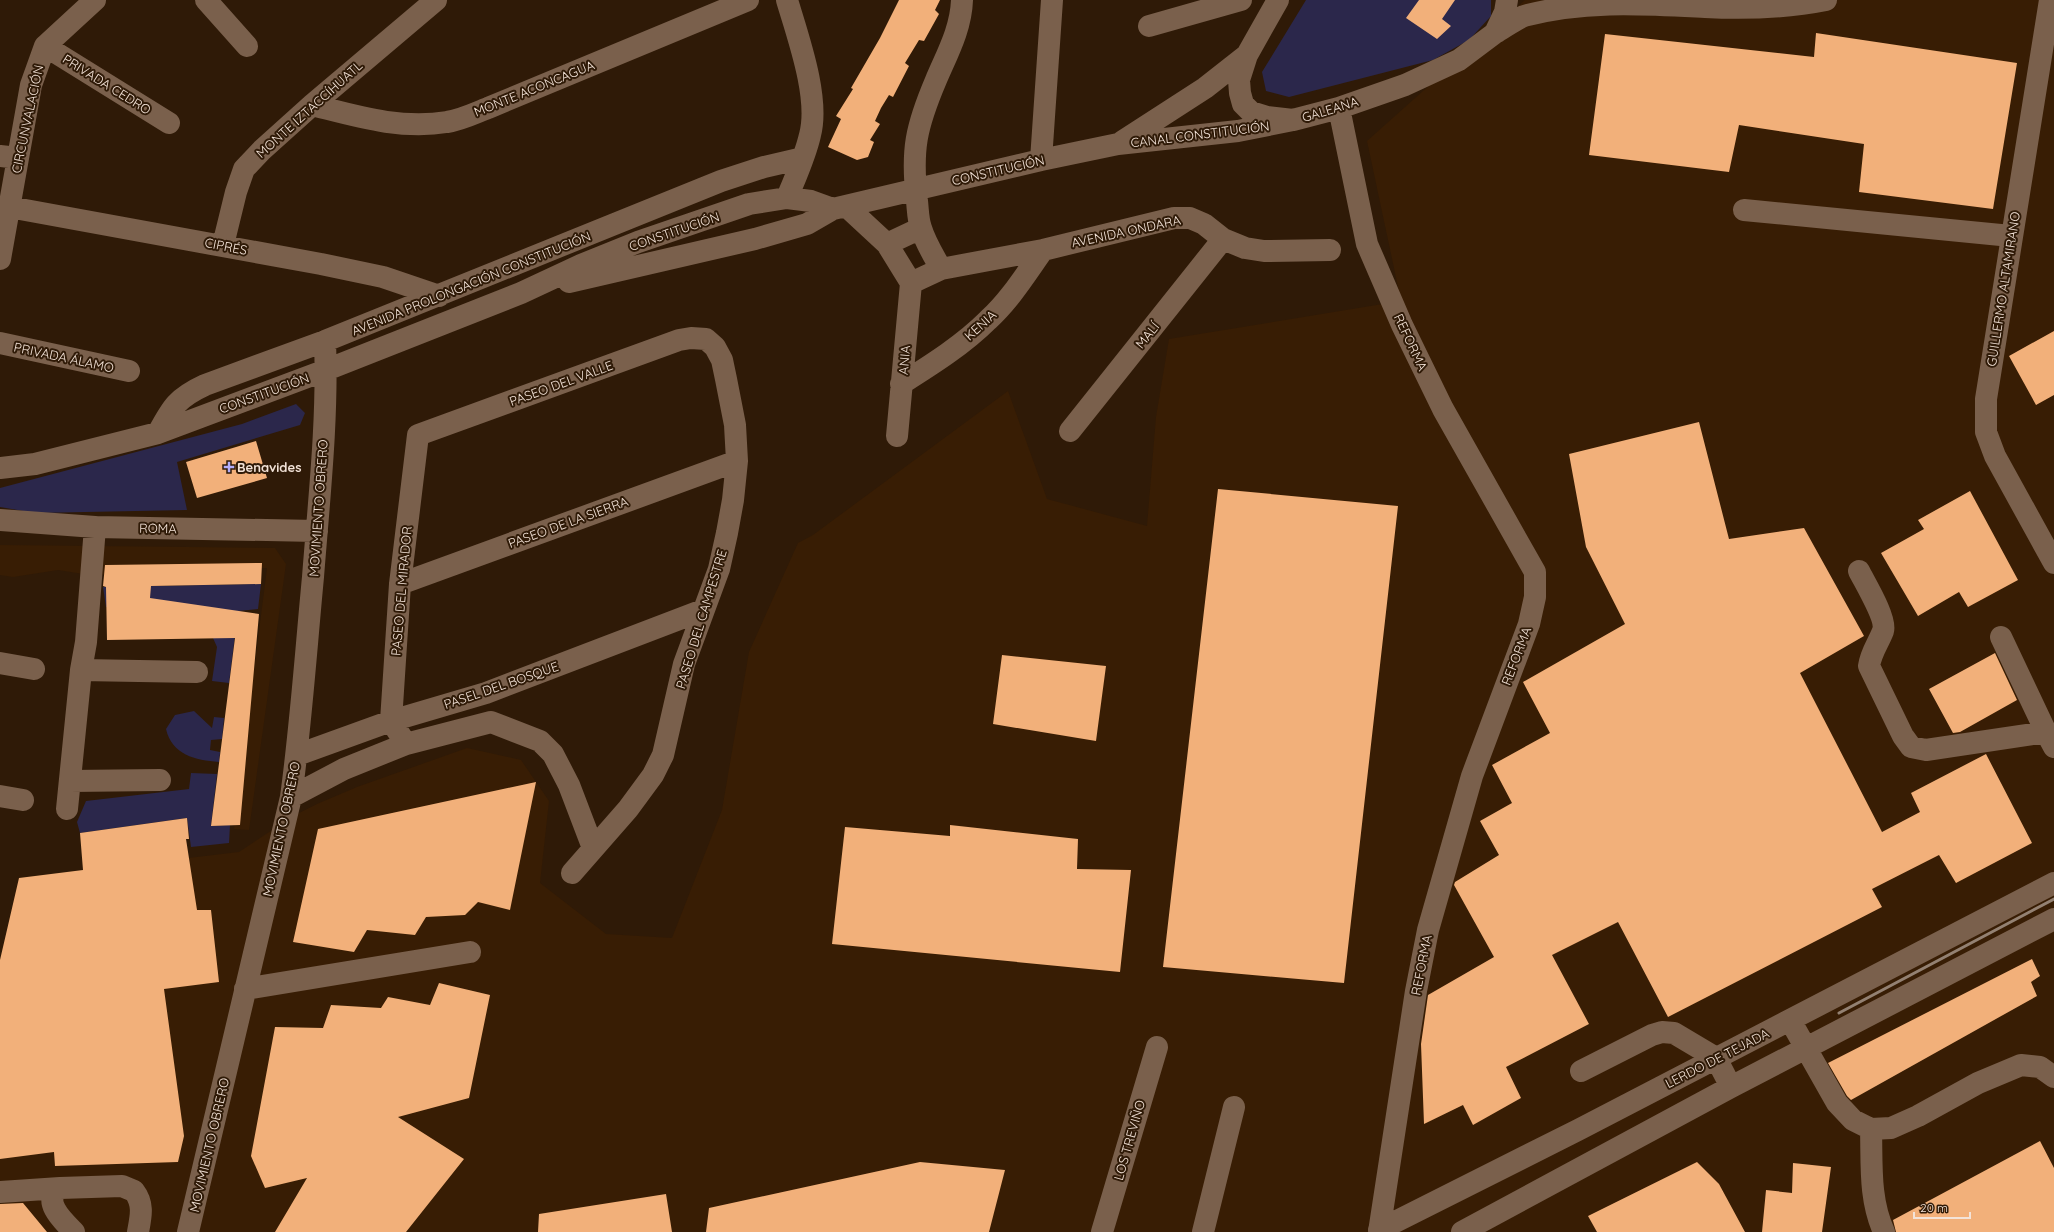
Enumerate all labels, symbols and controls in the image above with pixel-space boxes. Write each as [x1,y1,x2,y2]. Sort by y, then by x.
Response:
street label: PRIVADA CEDRO [60,50,154,118]
street label: MONTE ACONCAGUA [471,56,597,120]
street label: MONTE IZTACCÍHUATL [253,57,365,161]
street label: CIRCUNVALACIÓN [8,63,46,175]
street label: GALEANA [1300,93,1361,125]
street label: CANAL CONSTITUCIÓN [1130,118,1270,150]
street label: CONSTITUCIÓN [950,152,1046,188]
street label: CONSTITUCIÓN [627,208,721,254]
street label: GUILLERMO ALTAMIRANO [1983,210,2023,368]
street label: AVENIDA ONDARA [1070,211,1183,250]
street label: AVENIDA PROLONGACIÓN CONSTITUCIÓN [349,228,593,338]
street label: CIPRÉS [203,234,249,258]
street label: KENIA [961,306,1000,343]
street label: REFORMA [1391,311,1431,374]
street label: MALÍ [1132,318,1163,351]
street label: PRIVADA ÁLAMO [12,339,116,375]
street label: ANIA [895,344,913,375]
street label: PASEO DEL VALLE [507,357,615,409]
street label: CONSTITUCIÓN [217,369,311,417]
street label: MOVIMIENTO OBRERO [305,439,331,577]
place label: Benavides [237,459,301,475]
marker: Benavides [224,462,234,472]
street label: PASEO DE LA SIERRA [506,493,631,551]
street label: ROMA [139,520,178,536]
street label: PASEO DEL MIRADOR [387,525,415,657]
street label: PASEO DEL CAMPESTRE [672,547,730,691]
street label: REFORMA [1498,624,1535,687]
street label: PASEL DEL BOSQUE [441,658,561,712]
street label: MOVIMIENTO OBRERO [259,760,303,898]
street label: REFORMA [1407,933,1435,997]
street label: LERDO DE TEJADA [1662,1025,1772,1091]
street label: MOVIMIENTO OBRERO [186,1076,232,1214]
street label: LOS TREVIÑO [1110,1098,1148,1182]
scale bar [1914,1194,1970,1220]
text: 20 m [1920,1200,1948,1215]

